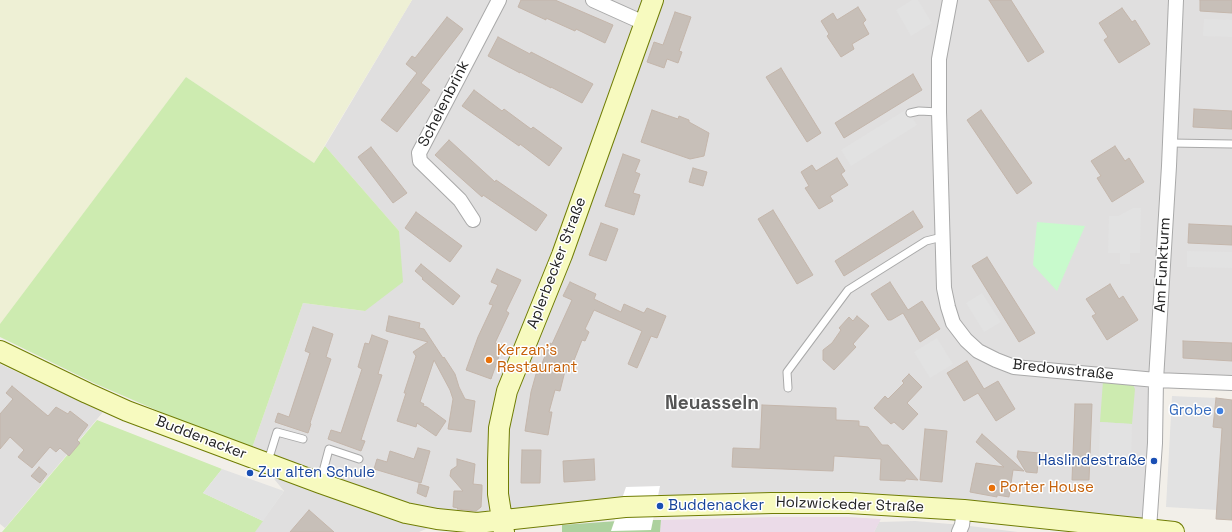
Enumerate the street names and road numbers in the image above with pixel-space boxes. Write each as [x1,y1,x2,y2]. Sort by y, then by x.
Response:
street label: Schelenbrink [415,58,473,150]
street label: Aplerbecker Straße [524,195,590,331]
street label: Am Funkturm [1152,217,1174,313]
street label: Bredowstraße [1011,356,1115,384]
street label: Buddenacker [153,412,249,464]
street label: Holzwickeder Straße [776,493,924,517]

